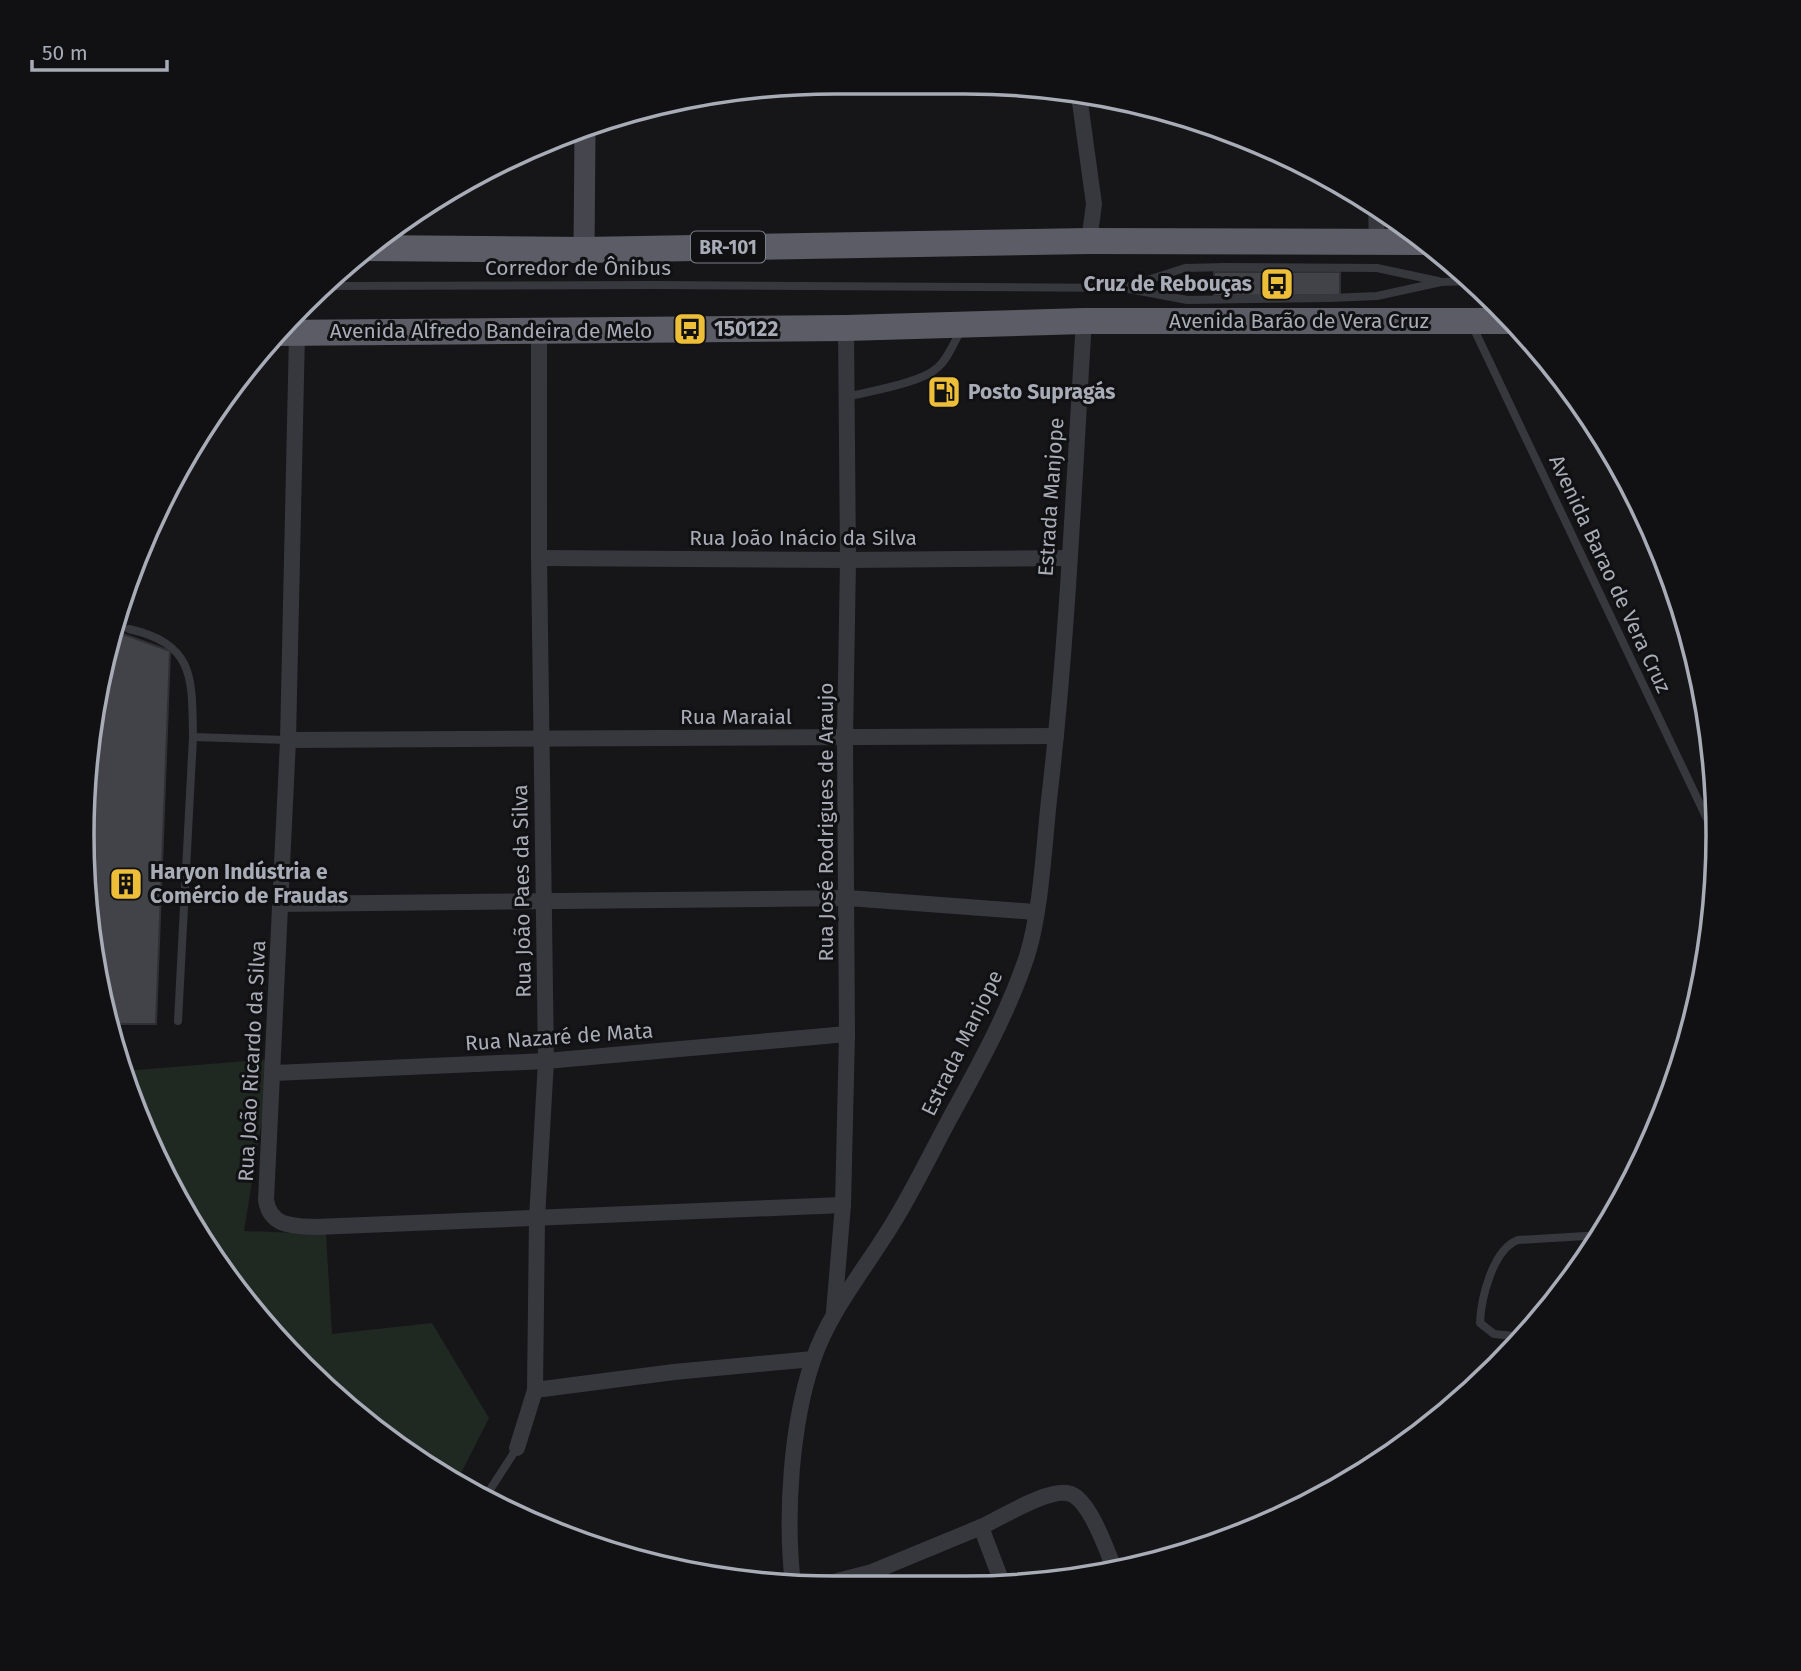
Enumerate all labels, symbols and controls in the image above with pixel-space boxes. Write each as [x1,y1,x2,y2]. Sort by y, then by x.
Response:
scale bar [32,28,166,72]
text: 50 m [42,40,88,66]
road number: BR-101 [691,232,765,262]
street label: Corredor de Ônibus [485,255,671,281]
bus stop icon: Cruz de Rebouças [1258,265,1296,303]
place label: Cruz de Rebouças [1084,271,1252,297]
street label: Avenida Barão de Vera Cruz [1169,308,1429,334]
bus stop icon: 150122 [671,310,709,348]
place label: 150122 [714,316,778,342]
street label: Avenida Alfredo Bandeira de Melo [330,318,652,344]
fuel station icon: Posto Supragás [925,373,963,411]
place label: Posto Supragás [968,379,1115,405]
street label: Estrada Manjope [1032,417,1070,577]
street label: Avenida Barao de Vera Cruz [1543,451,1677,697]
street label: Rua João Inácio da Silva [689,525,917,551]
street label: Rua José Rodrigues de Araujo [813,682,839,962]
street label: Rua Maraial [680,704,792,730]
street label: Rua João Paes da Silva [507,784,537,998]
place label: Haryon Indústria e Comércio de Fraudas [150,859,348,909]
building icon: Haryon Indústria e Comércio de Fraudas [107,865,145,903]
street label: Rua João Ricardo da Silva [233,940,271,1182]
street label: Estrada Manjope [915,966,1009,1120]
street label: Rua Nazaré de Mata [464,1017,654,1057]

